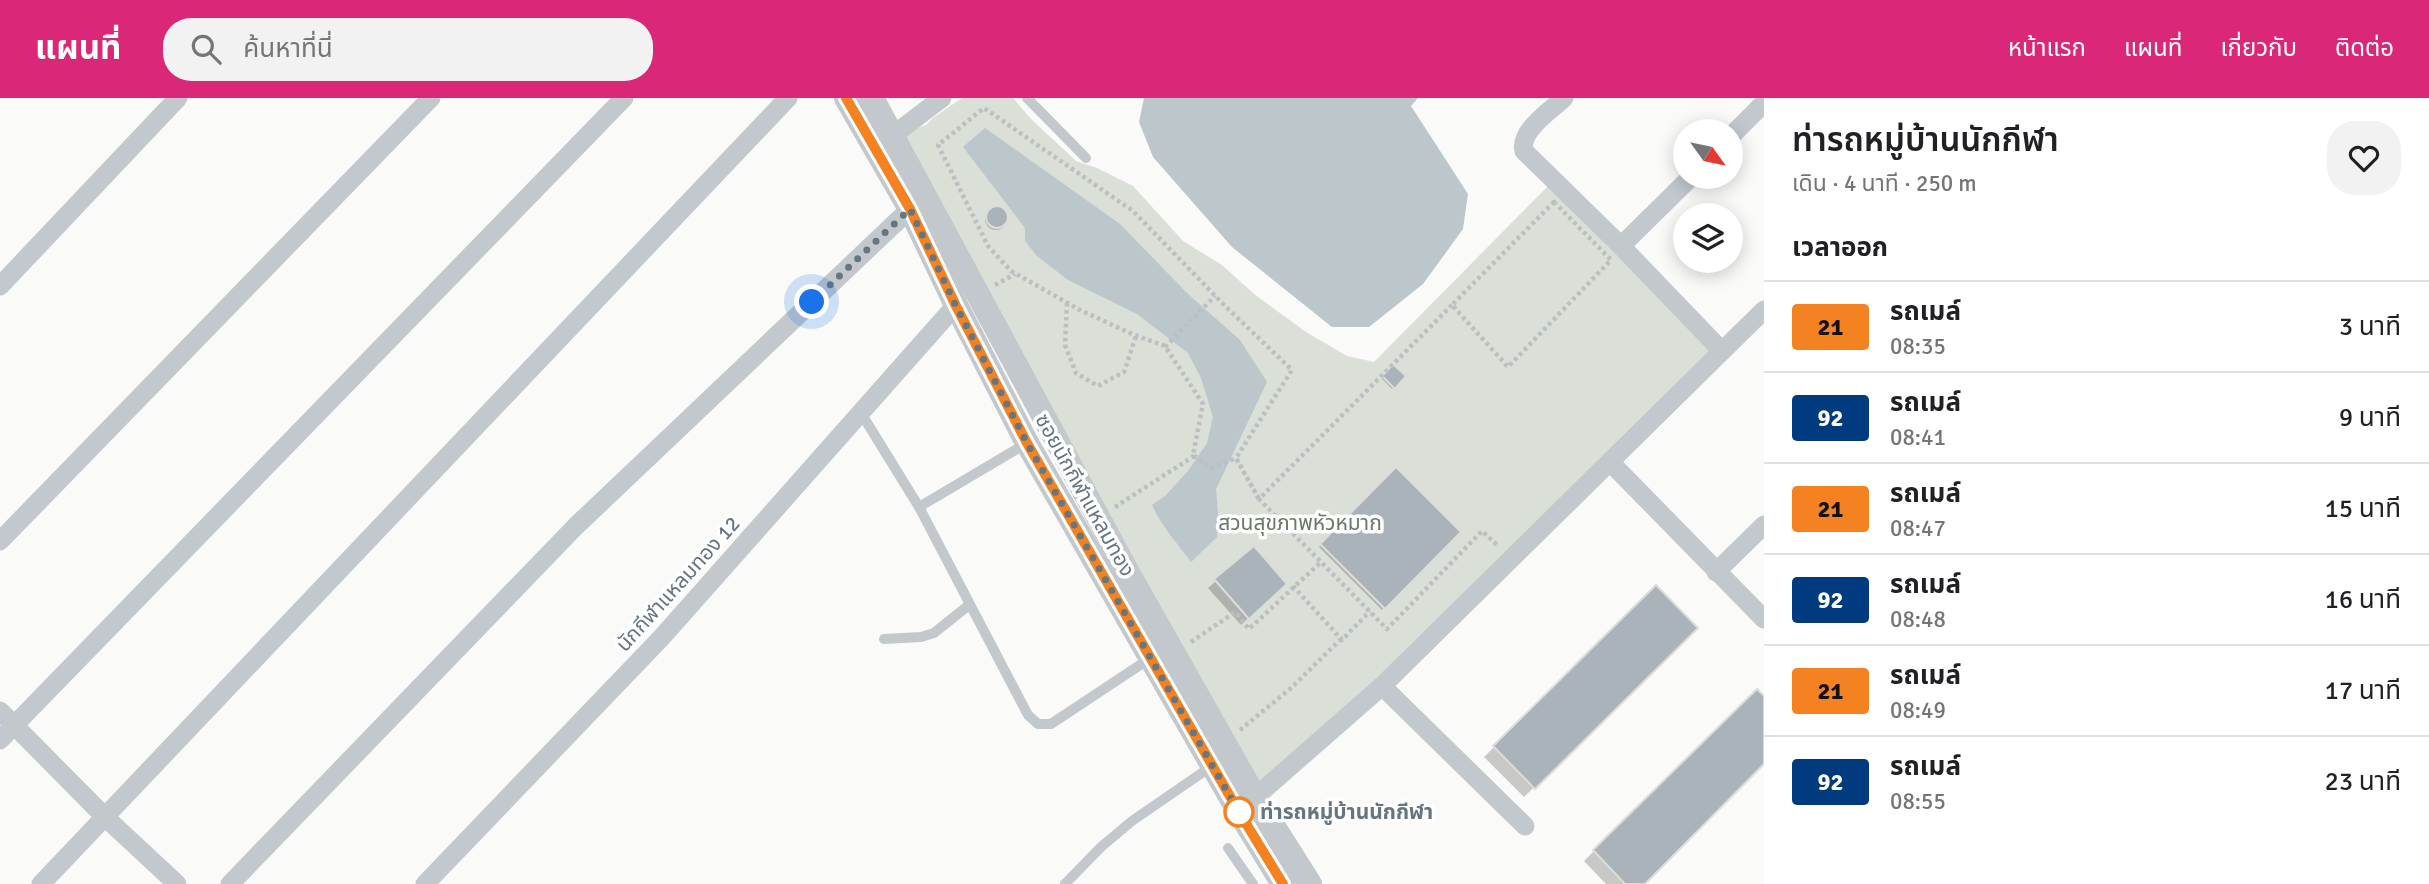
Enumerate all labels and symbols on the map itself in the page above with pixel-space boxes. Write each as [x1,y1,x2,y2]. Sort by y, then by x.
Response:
north arrow [1673,119,1743,189]
your location [794,284,829,319]
street label: ซอยนักกีฬาแหลมทอง [1029,409,1141,581]
park label: สวนสุขภาพหัวหมาก [1218,510,1382,536]
street label: นักกีฬาแหลมทอง 12 [610,511,746,657]
marker: ท่ารถหมู่บ้านนักกีฬา [1224,797,1254,827]
place label: ท่ารถหมู่บ้านนักกีฬา [1260,799,1433,825]

